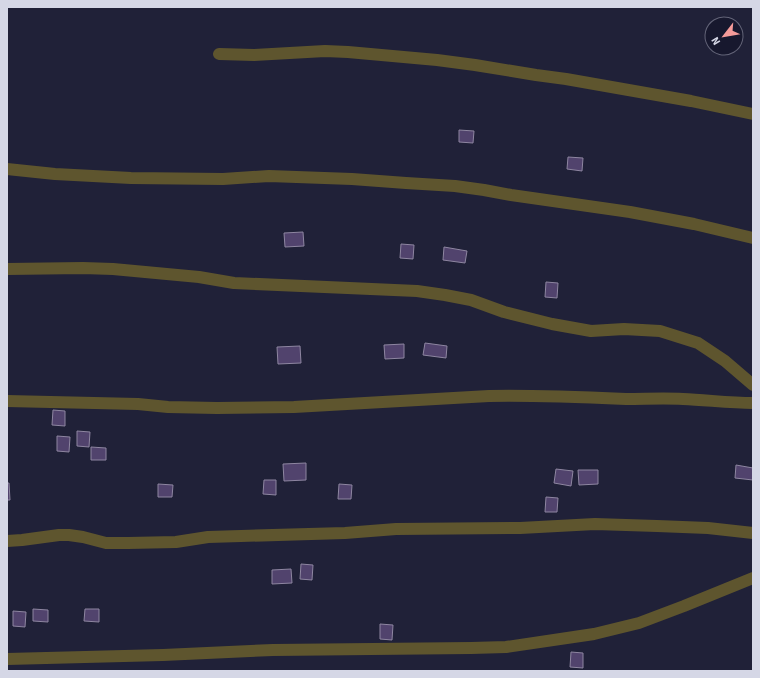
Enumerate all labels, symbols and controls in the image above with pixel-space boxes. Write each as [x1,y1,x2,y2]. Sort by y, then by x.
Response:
north arrow [704,16,744,56]
text: N [708,34,724,48]

